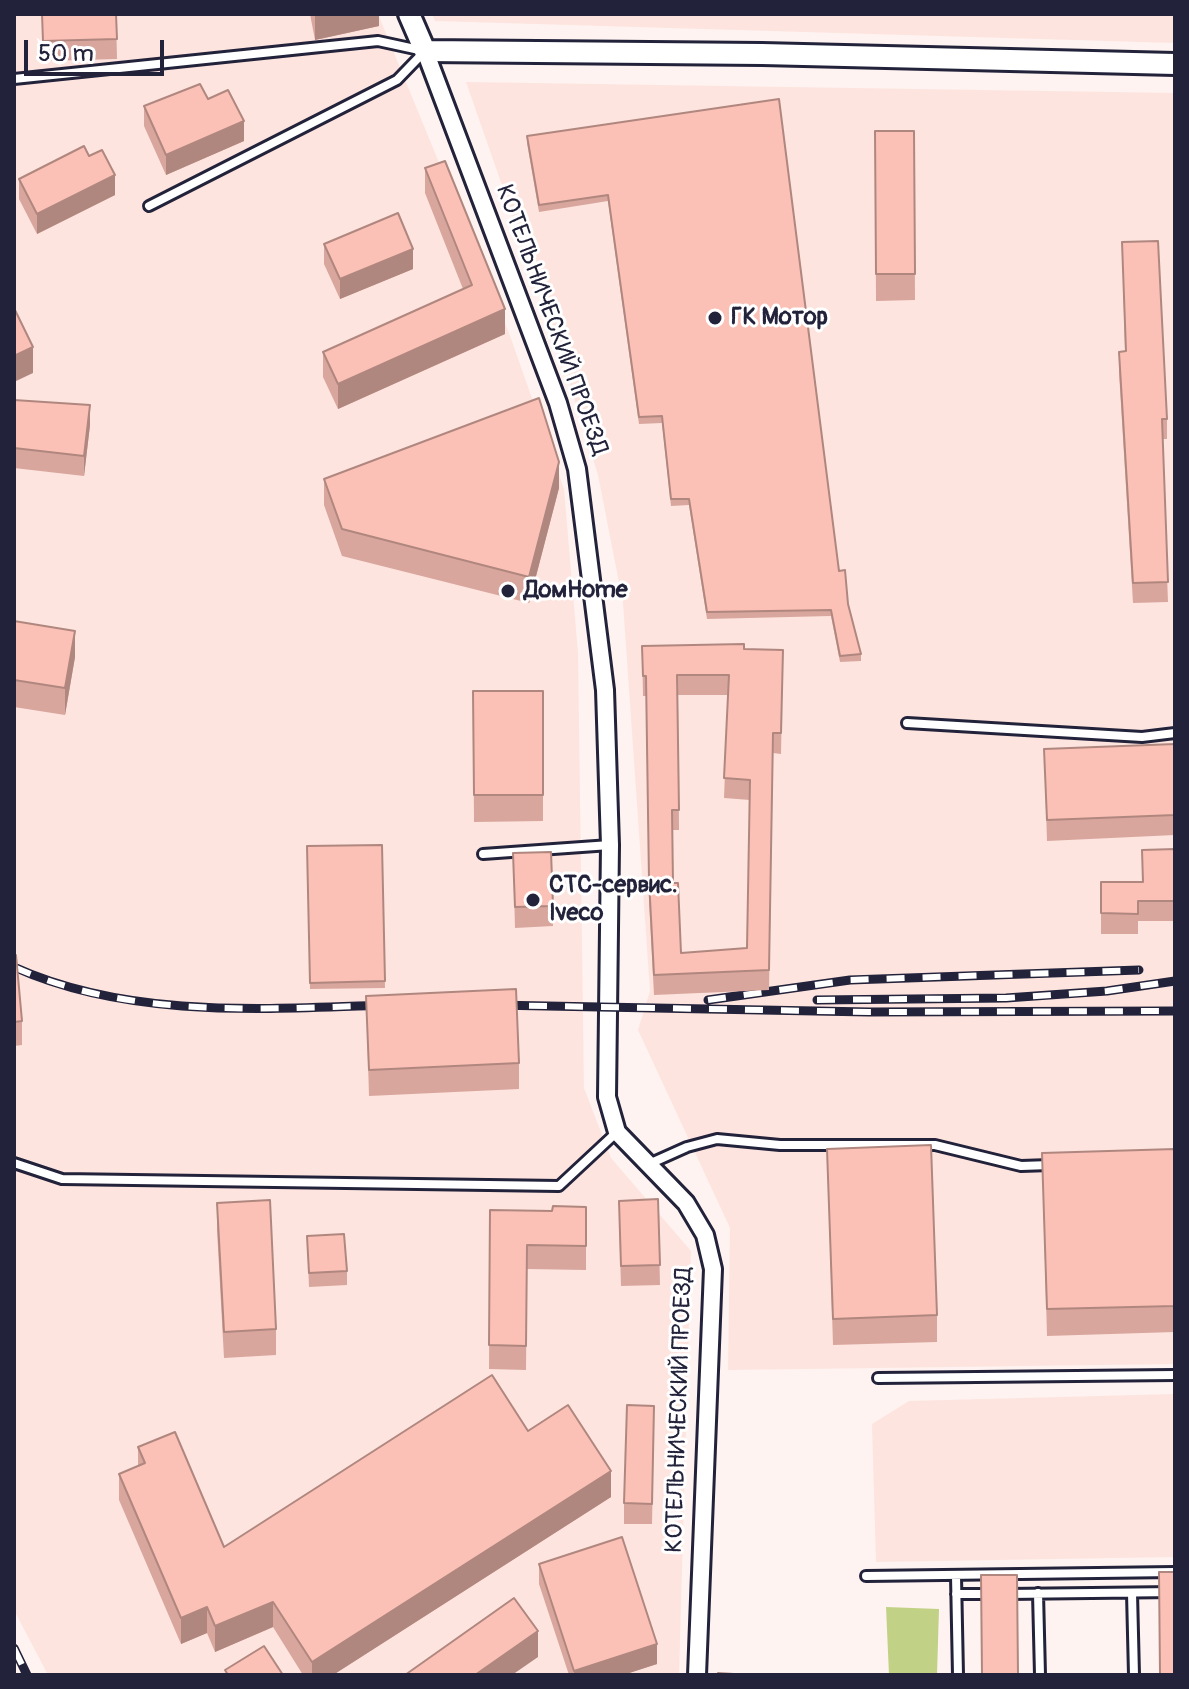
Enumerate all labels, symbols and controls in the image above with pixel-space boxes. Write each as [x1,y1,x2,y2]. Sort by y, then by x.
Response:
scale bar [28,24,168,74]
text: 50 m [38,39,94,68]
street label: КОТЕЛЬНИЧЕСКИЙ ПРОЕЗД [489,181,613,459]
place label: ГК Мотор [731,304,828,332]
marker: ГК Мотор [706,309,724,327]
place label: ДомHome [524,577,628,605]
marker: ДомHome [499,582,517,600]
place label: СТС-сервис. Iveco [549,872,677,928]
marker: СТС-сервис. Iveco [524,891,542,909]
street label: КОТЕЛЬНИЧЕСКИЙ ПРОЕЗД [661,1267,699,1553]

